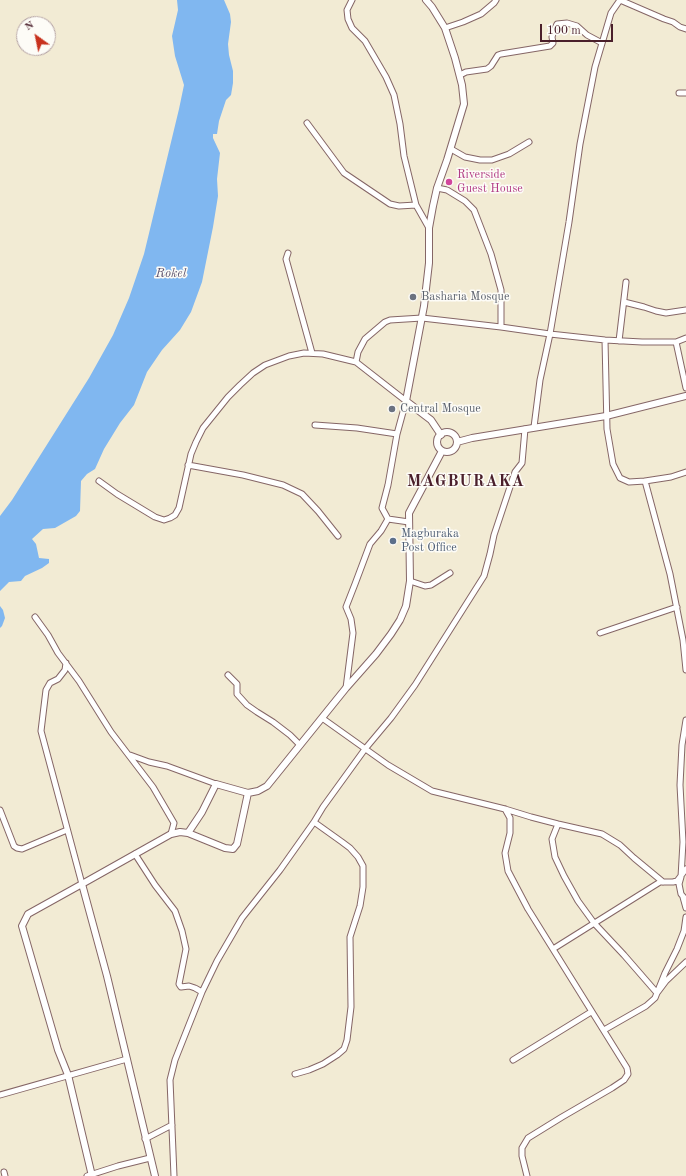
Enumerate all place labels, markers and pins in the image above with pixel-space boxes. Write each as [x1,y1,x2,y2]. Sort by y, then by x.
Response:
place label: Riverside Guest House [457,168,523,196]
marker: Riverside Guest House [444,177,454,187]
place label: Basharia Mosque [421,290,509,304]
marker: Basharia Mosque [408,292,418,302]
place label: Central Mosque [400,402,481,416]
marker: Central Mosque [387,404,397,414]
place label: Magburaka Post Office [401,527,459,555]
marker: Magburaka Post Office [388,536,398,546]

